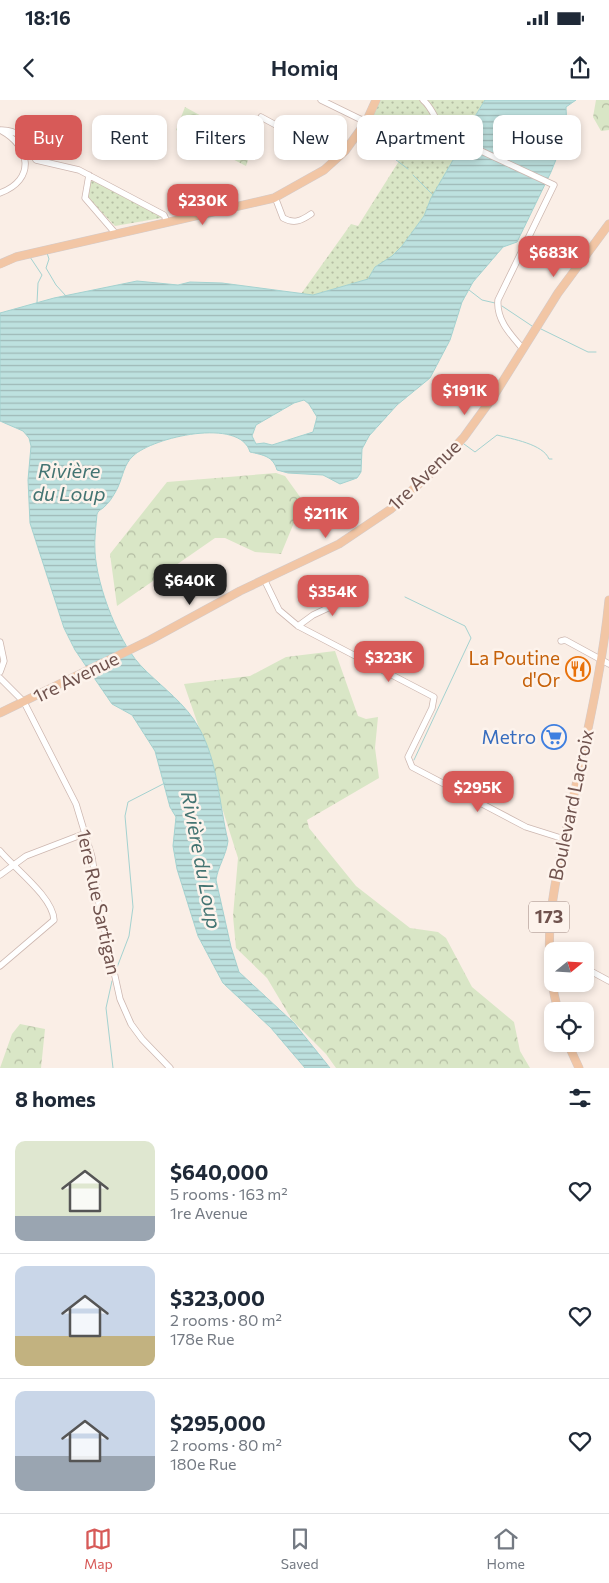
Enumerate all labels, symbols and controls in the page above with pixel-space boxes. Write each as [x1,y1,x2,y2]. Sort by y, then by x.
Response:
text: 18:16 [25,6,71,29]
icon: back [15,54,43,82]
text: Homiq [271,54,338,81]
icon: share [566,54,594,82]
chip: Buy [15,115,82,160]
chip: Rent [92,115,167,160]
chip: Filters [177,115,264,160]
chip: New [274,115,347,160]
chip: Apartment [357,115,483,160]
chip: House [493,115,581,160]
pin: $230K [168,184,238,226]
text: $230K [178,190,228,209]
pin: $683K [519,236,589,278]
text: $683K [529,242,579,261]
pin: $191K [430,374,500,416]
text: $191K [443,380,487,399]
street label: 1re Avenue [382,434,465,515]
water label: Rivière du Loup [33,458,106,505]
pin: $211K [291,496,361,539]
text: $211K [304,503,348,522]
pin: $640K [155,564,225,606]
text: $640K [165,570,215,589]
pin: $354K [298,574,368,617]
text: $354K [309,581,357,600]
pin: $323K [354,640,424,683]
street label: 1re Avenue [29,646,122,707]
place label: La Poutine d'Or [468,646,560,691]
text: $323K [365,647,413,666]
restaurant icon: La Poutine d'Or [565,656,591,682]
supermarket icon: Metro [541,724,567,750]
place label: Metro [482,725,536,748]
street label: Boulevard Lacroix [543,727,598,883]
pin: $295K [443,770,513,813]
text: $295K [454,777,502,796]
water label: Rivière du Loup [177,789,227,931]
street label: 1ere Rue Sartigan [73,827,126,977]
road number: 173 [529,902,569,932]
north arrow [544,942,594,992]
map controls [544,942,594,1052]
button: locate [544,1002,594,1052]
icon: filters [566,1084,594,1112]
text: 8 homes [15,1086,96,1111]
text: $640,000 [170,1159,268,1184]
icon: home [55,1161,115,1221]
icon: heart [566,1177,594,1205]
text: 5 rooms · 163 m² [170,1184,288,1203]
text: 1re Avenue [170,1203,248,1222]
text: $323,000 [170,1285,265,1310]
icon: home [55,1286,115,1346]
icon: heart [566,1302,594,1330]
text: 2 rooms · 80 m² [170,1310,282,1329]
text: 178e Rue [170,1329,234,1348]
text: $295,000 [170,1410,266,1435]
icon: home [55,1411,115,1471]
icon: heart [566,1427,594,1455]
text: 2 rooms · 80 m² [170,1435,282,1454]
text: 180e Rue [170,1454,237,1473]
tab: Map [84,1525,113,1572]
tab: Saved [281,1525,319,1572]
tab: Home [487,1525,525,1572]

